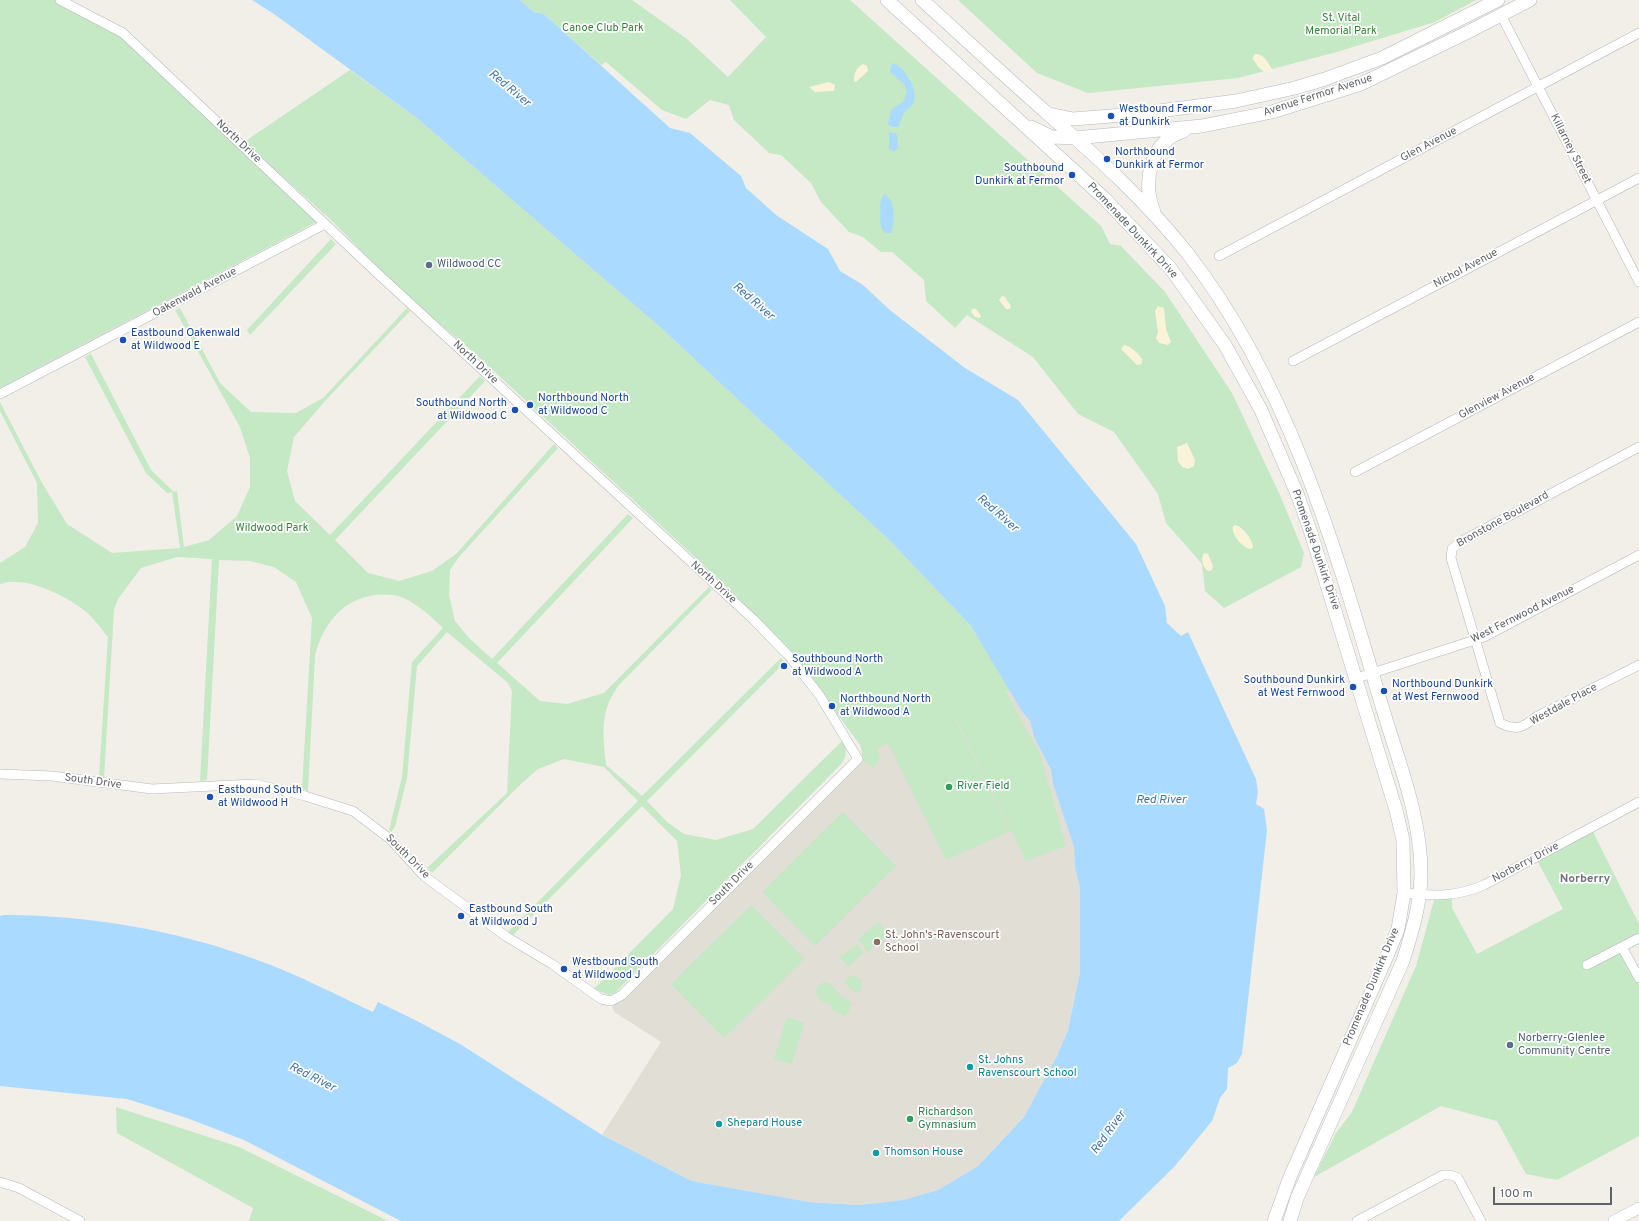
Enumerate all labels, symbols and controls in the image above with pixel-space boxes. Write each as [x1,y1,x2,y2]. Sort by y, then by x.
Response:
park label: St. Vital Memorial Park [1305,12,1377,38]
park label: Canoe Club Park [562,22,644,36]
water label: Red River [485,67,533,111]
street label: Avenue Fermor Avenue [1262,72,1374,120]
place label: Westbound Fermor at Dunkirk [1119,103,1212,129]
marker: Westbound Fermor at Dunkirk [1106,111,1116,121]
street label: Killarney Street [1547,112,1593,186]
street label: North Drive [213,118,263,166]
street label: Glen Avenue [1399,125,1459,165]
place label: Northbound Dunkirk at Fermor [1115,146,1204,172]
marker: Northbound Dunkirk at Fermor [1102,154,1112,164]
place label: Southbound Dunkirk at Fermor [975,162,1064,188]
marker: Southbound Dunkirk at Fermor [1067,170,1077,180]
street label: Promenade Dunkirk Drive [1084,180,1180,282]
street label: Nichol Avenue [1432,247,1500,291]
place label: Wildwood CC [437,258,501,272]
marker: Wildwood CC [424,260,434,270]
street label: Oakenwald Avenue [151,265,239,321]
water label: Red River [729,280,777,324]
place label: Eastbound Oakenwald at Wildwood E [131,327,240,353]
marker: Eastbound Oakenwald at Wildwood E [118,335,128,345]
street label: North Drive [450,339,500,387]
street label: Glenview Avenue [1457,371,1537,423]
place label: Northbound North at Wildwood C [538,392,629,418]
place label: Southbound North at Wildwood C [416,397,507,423]
marker: Northbound North at Wildwood C [525,400,535,410]
marker: Southbound North at Wildwood C [510,405,520,415]
street label: Promenade Dunkirk Drive [1288,488,1342,612]
street label: Bronstone Boulevard [1455,489,1551,551]
water label: Red River [973,492,1021,536]
park label: Wildwood Park [236,522,308,536]
street label: North Drive [687,559,739,607]
street label: West Fernwood Avenue [1469,583,1577,647]
place label: Southbound North at Wildwood A [792,653,883,679]
marker: Southbound North at Wildwood A [779,661,789,671]
place label: Southbound Dunkirk at West Fernwood [1244,674,1345,700]
place label: Northbound Dunkirk at West Fernwood [1392,678,1493,704]
street label: Westdale Place [1528,681,1600,729]
marker: Southbound Dunkirk at West Fernwood [1348,682,1358,692]
marker: Northbound Dunkirk at West Fernwood [1379,686,1389,696]
place label: Northbound North at Wildwood A [840,693,931,719]
marker: Northbound North at Wildwood A [827,701,837,711]
street label: South Drive [64,771,122,793]
place label: River Field [957,780,1010,794]
marker: River Field [944,782,954,792]
place label: Eastbound South at Wildwood H [218,784,302,810]
marker: Eastbound South at Wildwood H [205,792,215,802]
water label: Red River [1136,794,1186,808]
street label: South Drive [382,832,432,882]
street label: Norberry Drive [1490,840,1562,886]
street label: South Drive [707,859,757,909]
district label: Norberry [1560,873,1610,887]
place label: Eastbound South at Wildwood J [469,903,553,929]
marker: Eastbound South at Wildwood J [456,911,466,921]
street label: Promenade Dunkirk Drive [1341,926,1403,1048]
place label: St. John's-Ravenscourt School [885,929,999,955]
marker: St. John's-Ravenscourt School [872,937,882,947]
place label: Westbound South at Wildwood J [572,956,659,982]
marker: Westbound South at Wildwood J [559,964,569,974]
place label: Norberry-Glenlee Community Centre [1518,1032,1611,1058]
marker: Norberry-Glenlee Community Centre [1505,1040,1515,1050]
place label: St. Johns Ravenscourt School [978,1054,1077,1080]
water label: Red River [286,1060,338,1096]
marker: St. Johns Ravenscourt School [965,1062,975,1072]
place label: Richardson Gymnasium [918,1106,976,1132]
water label: Red River [1088,1108,1130,1158]
marker: Richardson Gymnasium [905,1114,915,1124]
place label: Shepard House [727,1117,802,1131]
marker: Shepard House [714,1119,724,1129]
place label: Thomson House [884,1146,963,1160]
marker: Thomson House [871,1148,881,1158]
scale bar [1495,1179,1614,1205]
text: 100 m [1500,1186,1533,1202]

